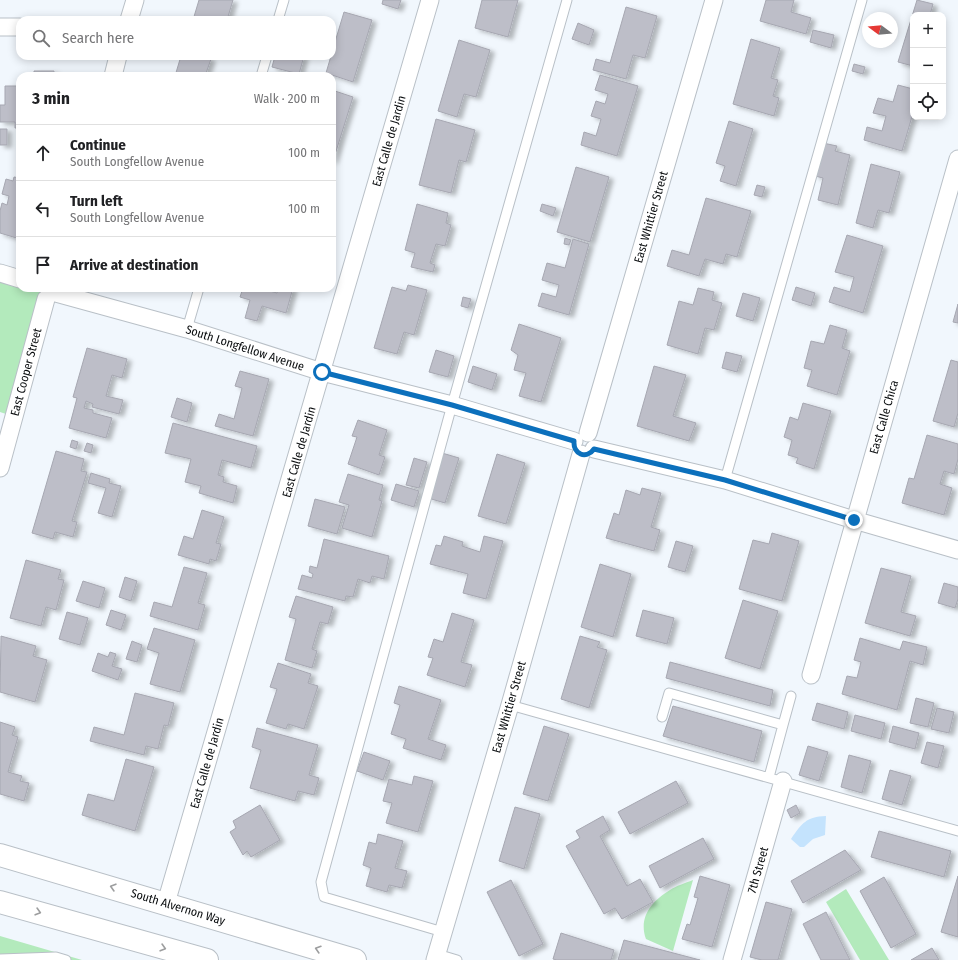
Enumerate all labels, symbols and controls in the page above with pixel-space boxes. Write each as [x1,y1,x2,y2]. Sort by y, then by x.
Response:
north arrow [862,12,898,48]
map controls [910,12,946,120]
button: + [910,12,946,48]
search box [16,16,336,60]
icon: search [30,27,52,49]
text: Search here [62,29,134,47]
button: − [910,48,946,84]
button: locate [910,84,946,120]
text: 3 min [32,88,70,109]
text: Walk · 200 m [254,91,320,106]
street label: East Calle de Jardin [369,94,409,188]
text: Continue [70,136,126,154]
icon: ahead [32,142,54,164]
text: 100 m [288,145,320,160]
text: South Longfellow Avenue [70,154,204,169]
street label: East Whittier Street [631,169,671,264]
text: Turn left [70,192,123,210]
icon: left [32,198,54,220]
text: 100 m [288,201,320,216]
text: South Longfellow Avenue [70,210,204,225]
icon: arrive [32,254,54,276]
text: Arrive at destination [70,256,198,274]
street label: South Longfellow Avenue [184,322,306,374]
street label: East Cooper Street [8,326,44,418]
route start [313,363,331,381]
street label: East Calle Chica [867,378,901,456]
street label: East Calle de Jardin [279,405,319,499]
route end [845,511,863,529]
street label: East Whittier Street [489,659,529,754]
street label: East Calle de Jardin [187,716,227,810]
street label: 7th Street [745,845,771,895]
one-way arrow [109,883,116,892]
street label: South Alvernon Way [129,886,227,928]
one-way arrow [34,908,41,916]
one-way arrow [159,943,166,951]
one-way arrow [314,945,321,954]

